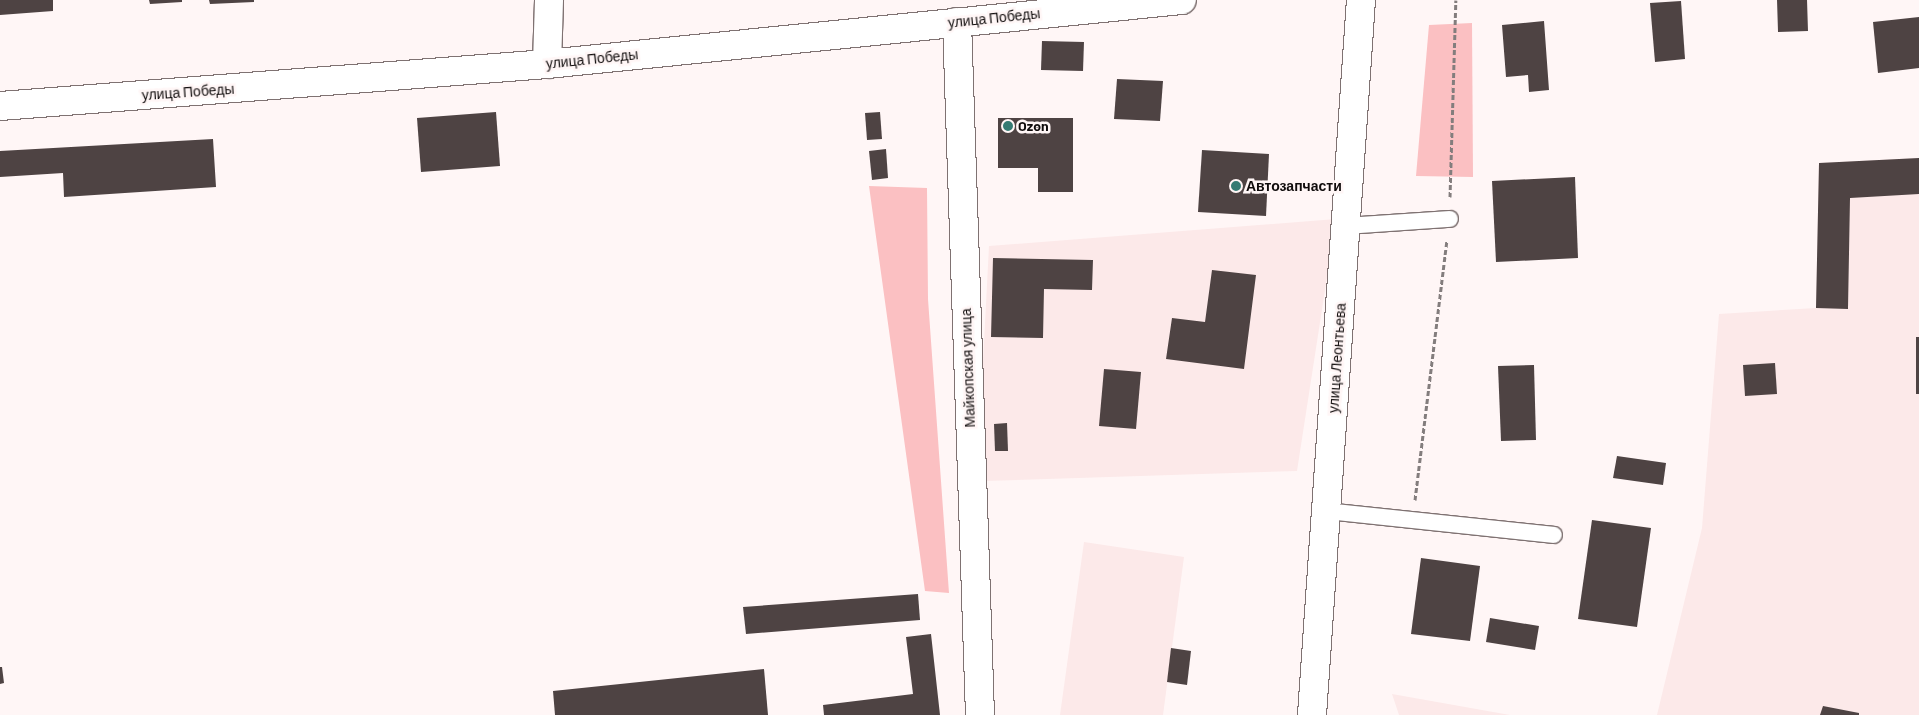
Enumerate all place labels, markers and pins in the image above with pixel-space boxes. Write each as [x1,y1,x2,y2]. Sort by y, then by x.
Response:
place label: Ozon [1018,118,1049,134]
marker: Ozon [1002,120,1014,132]
place label: Автозапчасти [1246,178,1342,194]
marker: Автозапчасти [1230,180,1242,192]

